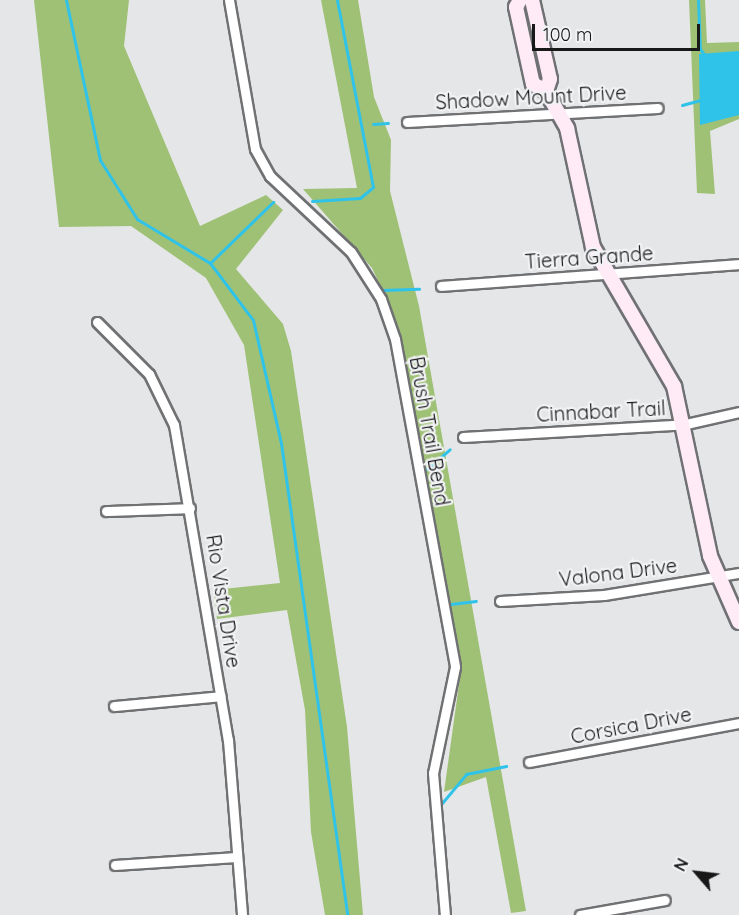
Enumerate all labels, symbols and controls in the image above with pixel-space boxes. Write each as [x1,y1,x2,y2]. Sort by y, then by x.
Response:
scale bar [535,12,703,50]
text: 100 m [543,23,592,46]
street label: Shadow Mount Drive [435,80,627,114]
street label: Tierra Grande [524,241,654,273]
street label: Brush Trail Bend [405,355,455,507]
street label: Cinnabar Trail [536,396,666,426]
street label: Rio Vista Drive [202,533,246,669]
street label: Valona Drive [558,553,678,591]
street label: Corsica Drive [569,702,693,748]
north arrow [667,843,727,903]
text: N [670,855,693,874]

